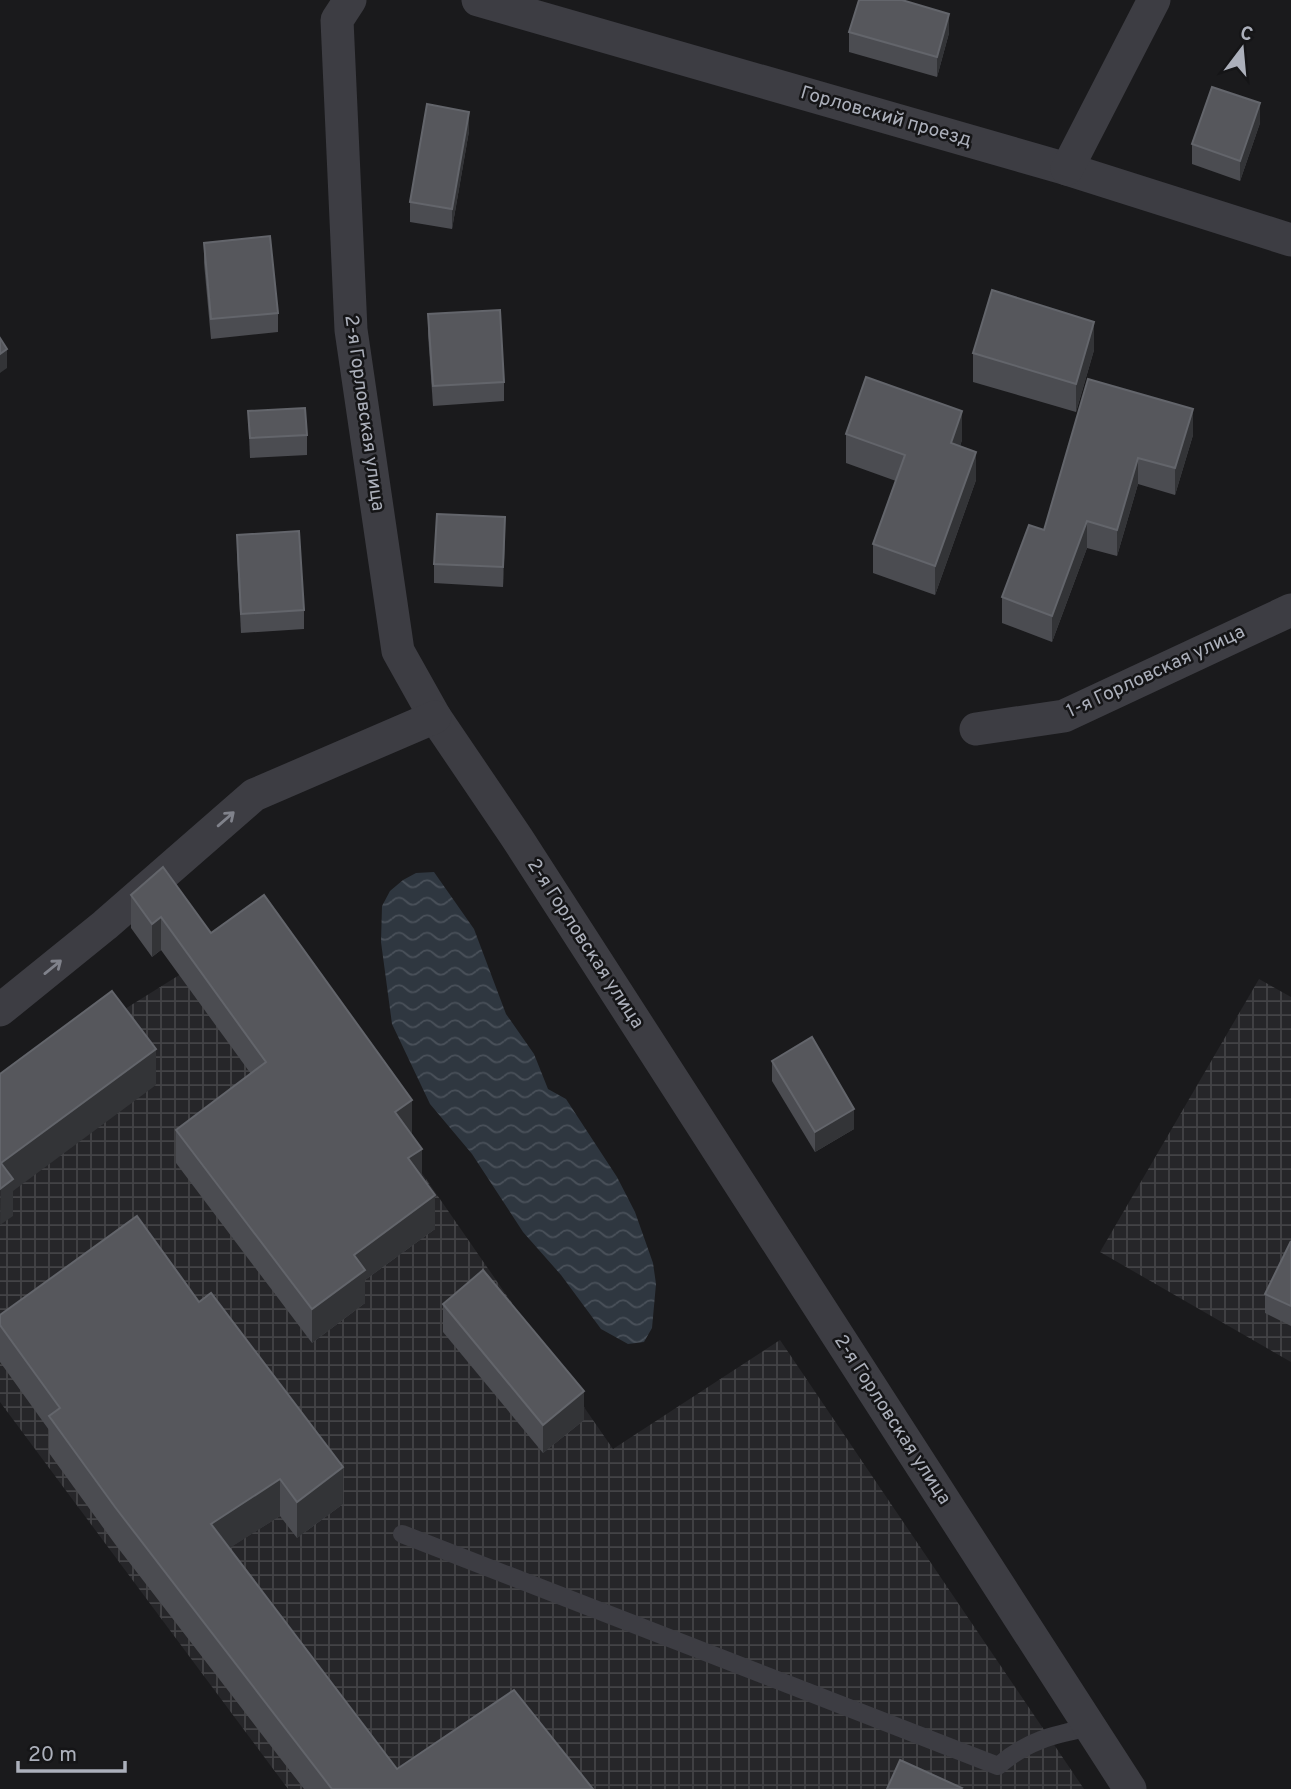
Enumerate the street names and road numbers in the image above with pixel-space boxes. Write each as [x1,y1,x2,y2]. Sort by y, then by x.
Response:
street label: Горловский проезд [798,81,974,153]
street label: 2-я Горловская улица [338,313,390,513]
street label: 1-я Горловская улица [1063,620,1249,724]
street label: 2-я Горловская улица [521,854,649,1034]
street label: 2-я Горловская улица [828,1330,956,1510]

